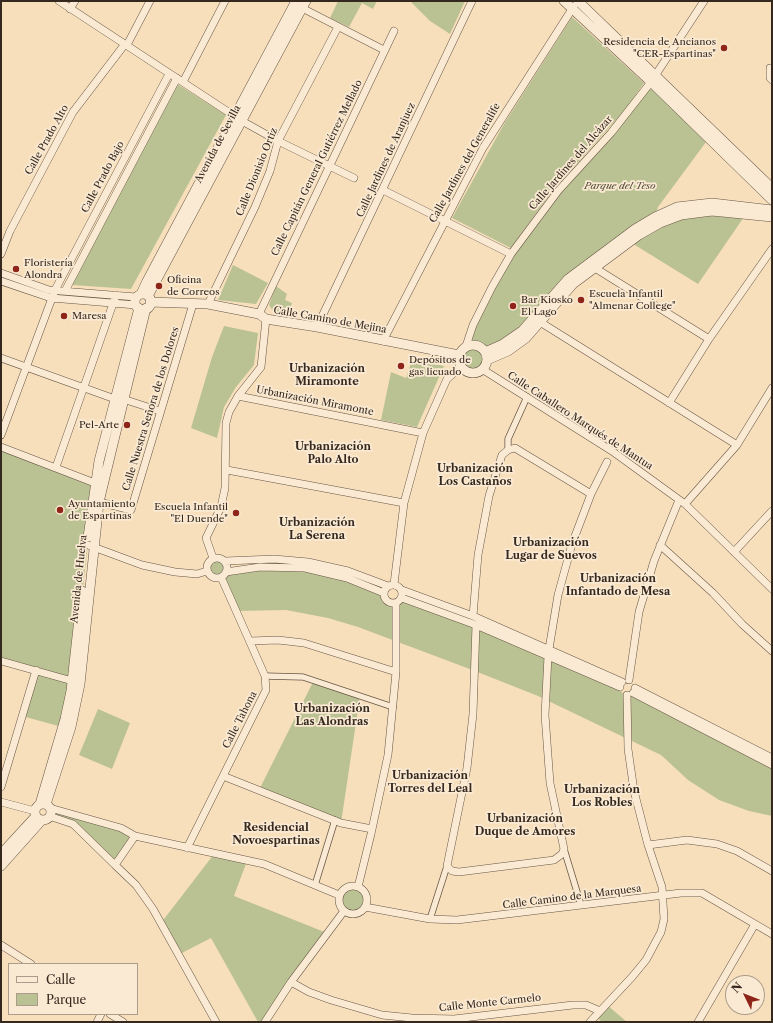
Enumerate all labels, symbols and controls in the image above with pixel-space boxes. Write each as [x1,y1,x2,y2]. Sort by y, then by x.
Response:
place label: Residencia de Ancianos "CER-Espartinas" [603,36,716,60]
marker: Residencia de Ancianos "CER-Espartinas" [719,43,729,53]
street label: Calle Capitán General Gutiérrez Mellado [269,78,365,258]
street label: Calle Jardines de Aranjuez [354,101,418,219]
street label: Calle Jardines del Generalife [427,101,503,225]
street label: Calle Prado Alto [23,103,71,177]
street label: Avenida de Sevilla [192,103,244,185]
street label: Calle Jardines del Alcázar [527,113,615,213]
street label: Calle Dionisio Ortiz [234,126,280,218]
street label: Calle Prado Bajo [79,139,127,215]
park label: Parque del Teso [584,180,656,192]
place label: Floristería Alondra [24,257,73,280]
marker: Floristería Alondra [11,264,21,274]
place label: Oficina de Correos [167,274,220,298]
marker: Oficina de Correos [154,281,164,291]
place label: Escuela Infantil "Almenar College" [589,288,676,312]
place label: Bar Kiosko El Lago [521,294,573,318]
marker: Escuela Infantil "Almenar College" [576,295,586,305]
marker: Bar Kiosko El Lago [508,301,518,311]
street label: Calle Camino de Mejina [272,304,388,336]
place label: Maresa [72,310,107,322]
marker: Maresa [59,311,69,321]
street label: Calle Nuestra Señora de los Dolores [120,326,182,492]
place label: Depósitos de gas licuado [409,354,471,378]
marker: Depósitos de gas licuado [396,361,406,371]
district label: Urbanización Miramonte [289,362,365,388]
street label: Calle Caballero Marqués de Mantua [505,369,655,473]
street label: Urbanización Miramonte [255,384,375,418]
place label: Pel-Arte [79,419,119,431]
marker: Pel-Arte [122,420,132,430]
district label: Urbanización Palo Alto [295,440,371,466]
district label: Urbanización Los Castaños [437,462,513,488]
place label: Ayuntamiento de Espartinas [68,498,135,522]
place label: Escuela Infantil "El Duende" [154,501,228,524]
marker: Ayuntamiento de Espartinas [55,505,65,515]
marker: Escuela Infantil "El Duende" [231,508,241,518]
district label: Urbanización La Serena [279,516,355,542]
street label: Avenida de Huelva [68,534,90,624]
district label: Urbanización Lugar de Suevos [505,536,597,562]
district label: Urbanización Infantado de Mesa [566,572,670,598]
street label: Calle Tahona [220,689,260,751]
district label: Urbanización Las Alondras [294,702,370,728]
district label: Urbanización Torres del Leal [388,769,472,795]
district label: Urbanización Los Robles [564,783,640,809]
district label: Urbanización Duque de Amores [475,812,575,838]
district label: Residencial Novoespartinas [232,821,320,847]
street label: Calle Camino de la Marquesa [502,883,642,911]
legend [8,963,138,1015]
text: Calle [46,972,75,987]
north arrow [725,975,765,1015]
text: N [729,979,745,996]
text: Parque [46,992,86,1007]
street label: Calle Monte Carmelo [438,992,542,1014]

